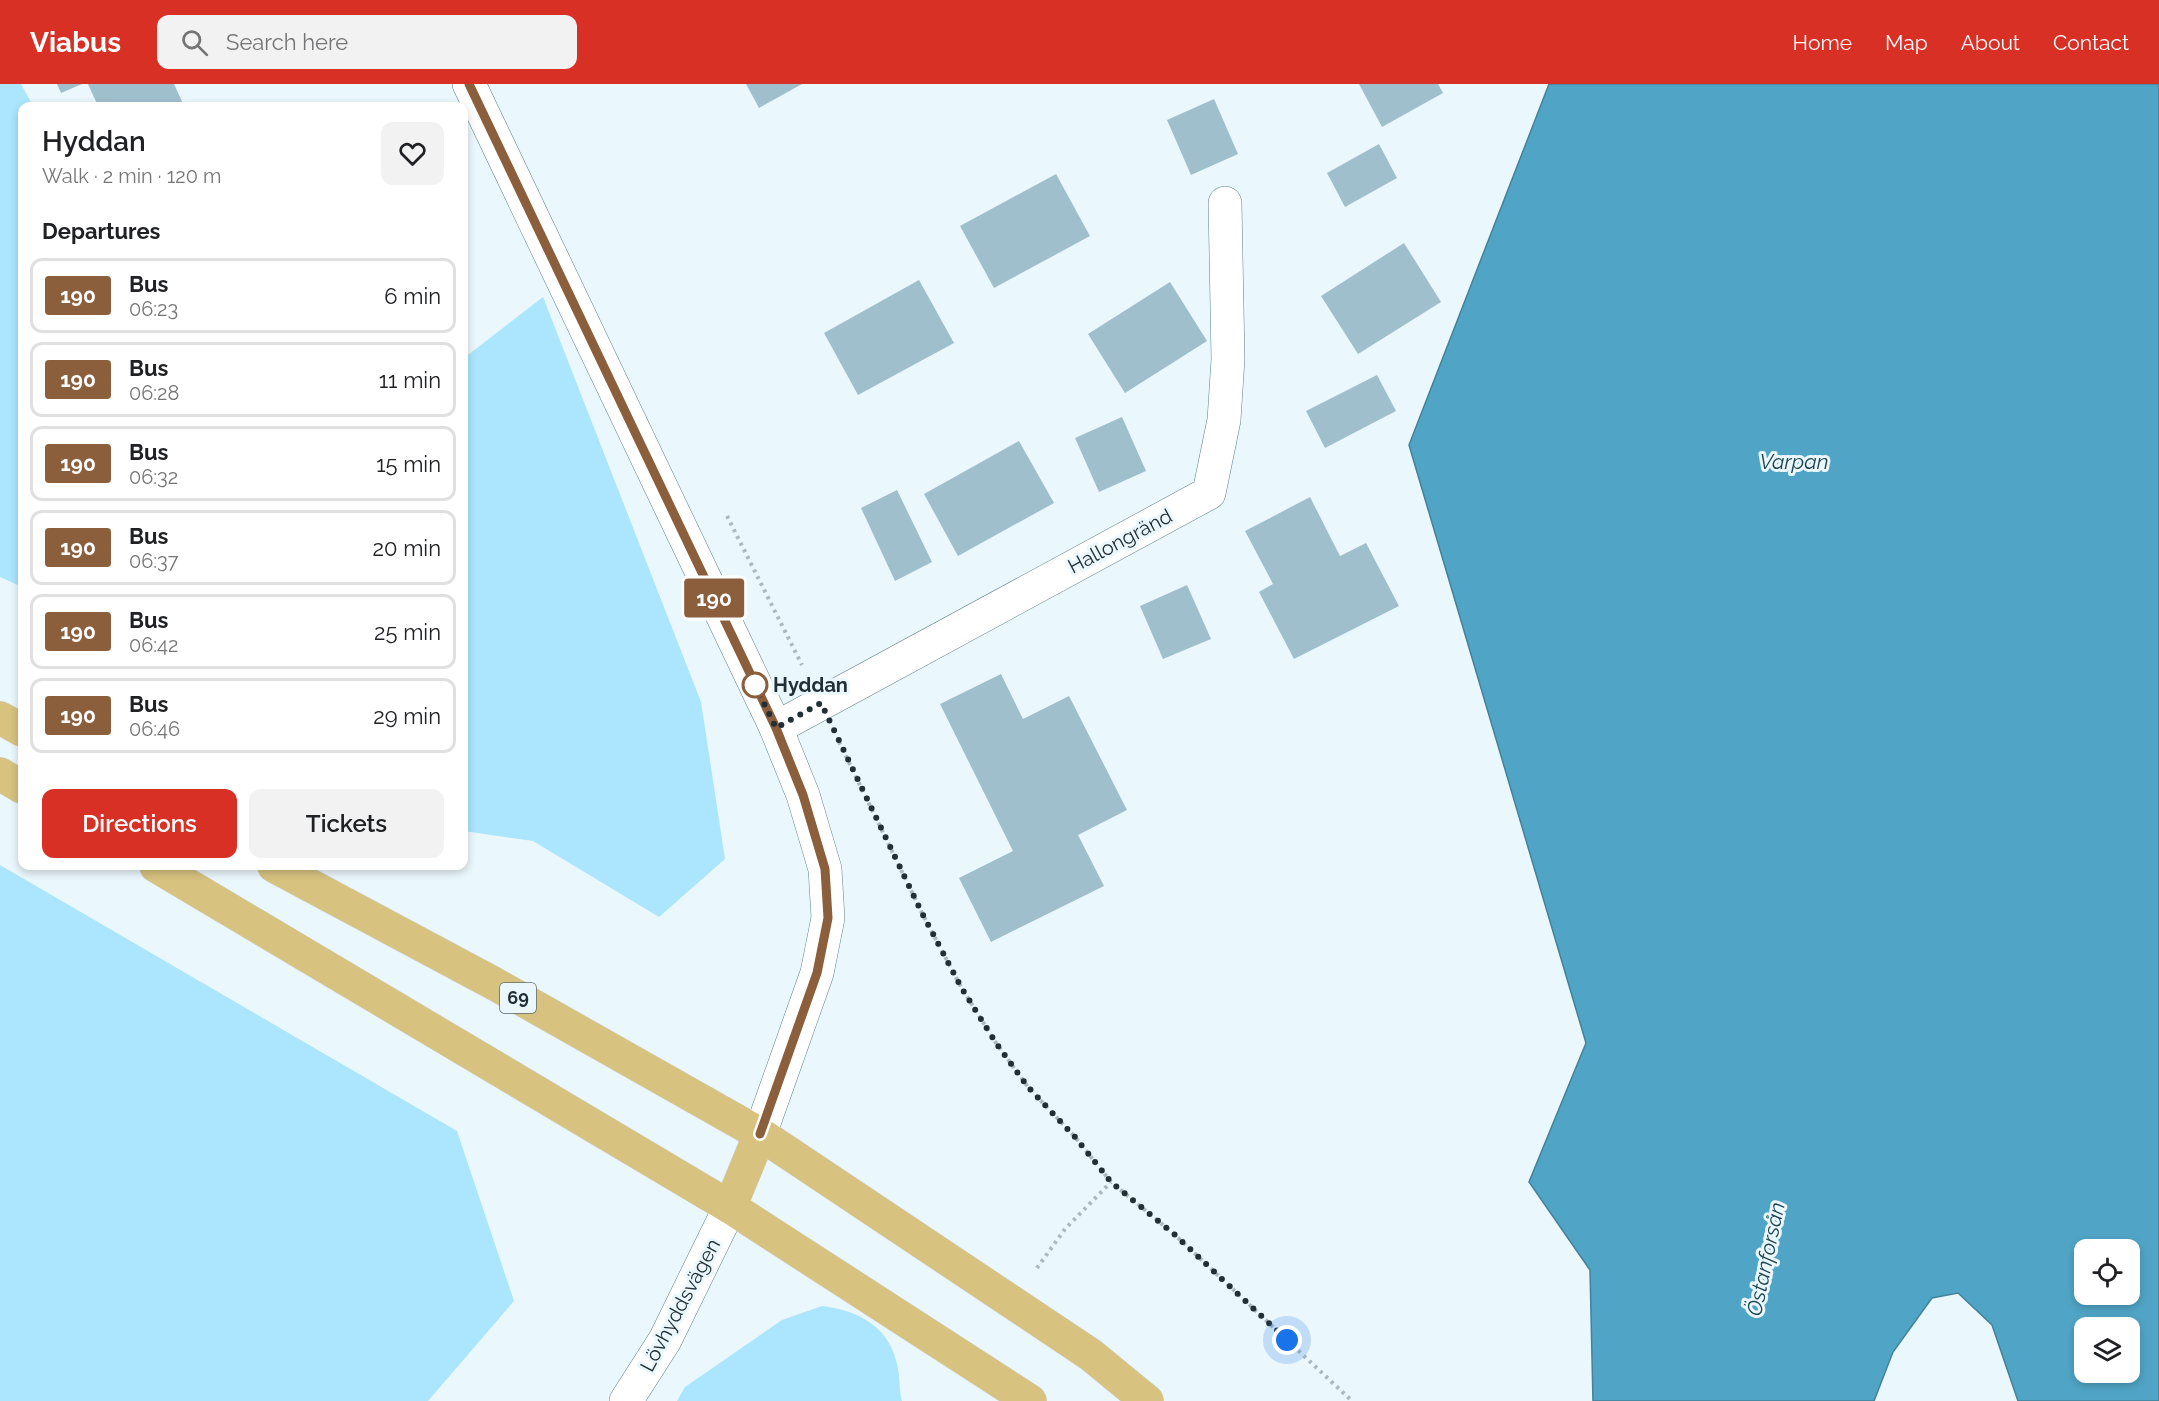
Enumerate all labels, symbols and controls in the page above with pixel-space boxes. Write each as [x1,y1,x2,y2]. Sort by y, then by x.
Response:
search box [157,15,577,69]
text: Viabus [30,26,121,59]
icon: search [178,26,211,59]
text: Search here [226,29,348,55]
text: Home [1793,30,1852,55]
text: Map [1885,30,1928,55]
text: About [1961,30,2020,55]
text: Contact [2053,30,2129,55]
button: heart [381,122,444,185]
text: Hyddan [42,125,146,158]
text: Walk · 2 min · 120 m [42,164,221,188]
text: Departures [42,218,160,244]
text: Bus [129,271,168,297]
text: 190 [60,283,96,308]
text: 6 min [384,283,441,309]
text: 06:23 [129,297,178,321]
text: Bus [129,355,168,381]
text: 190 [60,367,96,392]
text: 11 min [379,367,441,393]
text: 06:28 [129,381,179,405]
text: Bus [129,439,168,465]
water label: Varpan [1760,449,1828,474]
text: 190 [60,451,96,476]
text: 15 min [376,451,441,477]
text: 06:32 [129,465,178,489]
street label: Hallongränd [1064,504,1176,578]
text: Bus [129,523,168,549]
text: 190 [60,535,96,560]
text: 20 min [373,535,441,561]
text: 06:37 [129,549,178,573]
line badge: 190 [680,578,748,618]
text: 190 [696,586,732,611]
text: Bus [129,607,168,633]
text: 190 [60,619,96,644]
text: 25 min [374,619,441,645]
text: 06:42 [129,633,178,657]
marker: Hyddan [742,672,768,698]
place label: Hyddan [773,673,848,697]
text: Bus [129,691,168,717]
text: 190 [60,703,96,728]
text: 29 min [373,703,441,729]
text: 06:46 [129,717,180,741]
button: Directions [42,789,237,858]
button: Tickets [249,789,444,858]
road number: 69 [500,983,536,1013]
water label: Östanforsån [1741,1200,1790,1318]
street label: Lövhyddsvägen [635,1235,725,1375]
map controls [2074,1239,2140,1383]
button: locate [2074,1239,2140,1305]
button: layers [2074,1317,2140,1383]
your location [1272,1325,1302,1355]

